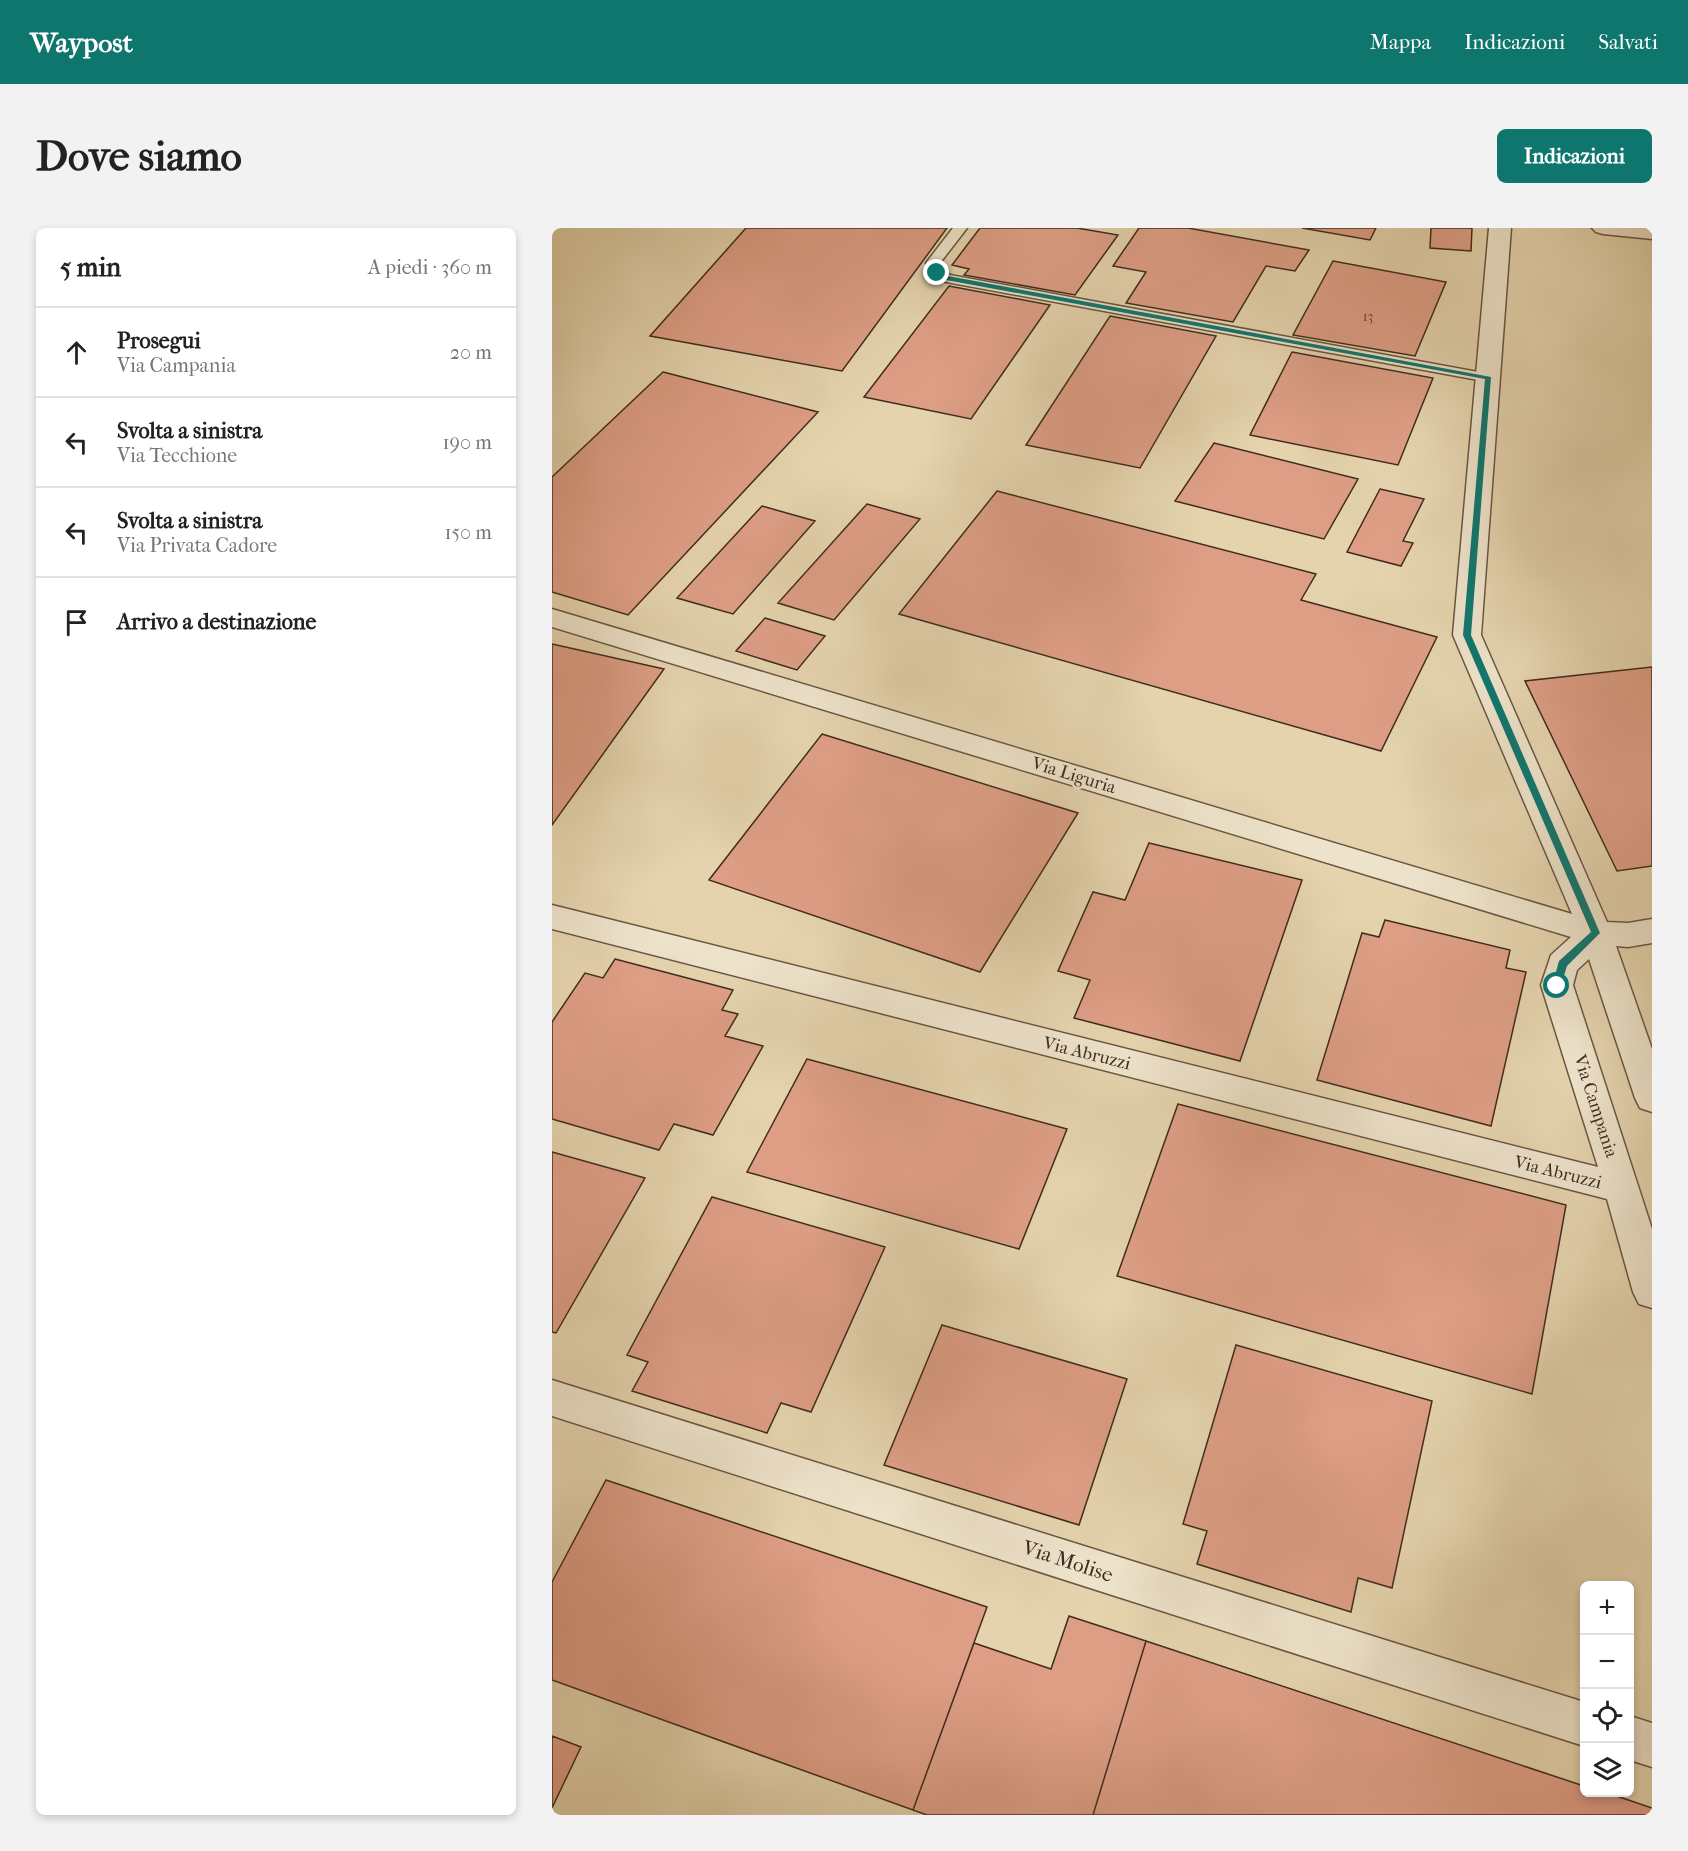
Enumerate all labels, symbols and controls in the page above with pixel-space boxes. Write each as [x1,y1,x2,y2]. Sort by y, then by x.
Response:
text: Waypost [30,26,133,59]
text: Mappa [1370,30,1431,54]
text: Indicazioni [1464,30,1565,54]
text: Salvati [1598,30,1658,54]
button: Indicazioni [1497,129,1652,183]
text: Dove siamo [36,132,242,181]
text: 5 min [60,252,121,283]
text: A piedi · 360 m [368,256,492,279]
route end [923,259,949,285]
house number: 13 [1363,308,1373,325]
text: Prosegui [117,328,201,354]
icon: ahead [60,336,93,369]
text: 20 m [450,341,492,364]
text: Via Campania [117,354,236,377]
text: Svolta a sinistra [117,418,262,444]
icon: left [60,426,93,459]
text: 190 m [442,431,492,454]
text: Via Tecchione [117,444,237,467]
text: Svolta a sinistra [117,508,262,534]
icon: left [60,516,93,549]
text: 150 m [444,521,492,544]
text: Via Privata Cadore [117,534,277,557]
icon: arrive [60,606,93,639]
text: Arrivo a destinazione [117,609,316,635]
street label: Via Liguria [1028,752,1119,798]
route start [1543,972,1569,998]
street label: Via Abruzzi [1040,1032,1133,1075]
street label: Via Campania [1569,1051,1622,1161]
street label: Via Abruzzi [1511,1151,1604,1194]
street label: Via Molise [1019,1535,1116,1587]
map controls [1580,1581,1634,1797]
button: + [1580,1581,1634,1635]
button: − [1580,1635,1634,1689]
button: locate [1580,1689,1634,1743]
button: layers [1580,1743,1634,1797]

